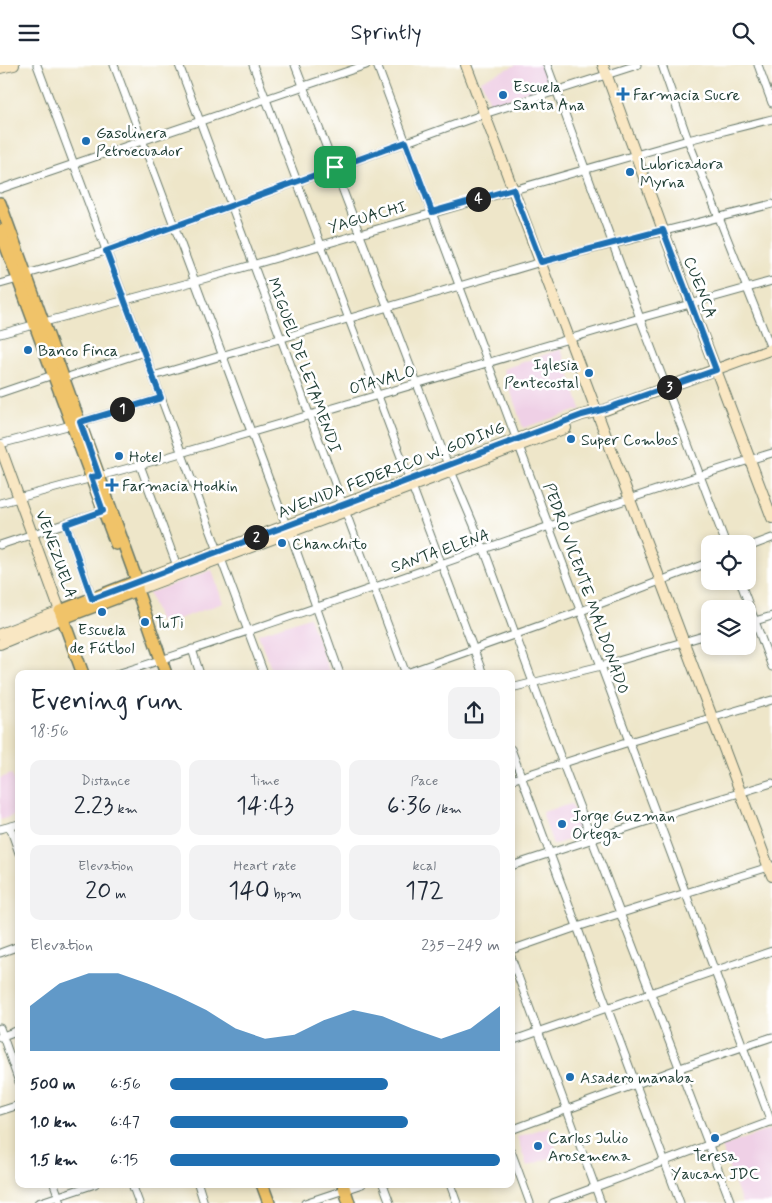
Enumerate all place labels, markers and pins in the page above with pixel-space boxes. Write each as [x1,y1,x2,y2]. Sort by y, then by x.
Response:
place label: Escuela Santa Ana [513,77,585,116]
place label: Farmacia Sucre [633,85,741,106]
marker: Farmacia Sucre [617,88,629,100]
marker: Escuela Santa Ana [497,89,509,101]
place label: Gasolinera Petroecuador [96,123,183,162]
marker: Gasolinera Petroecuador [80,135,92,147]
pin [314,146,356,188]
place label: Lubricadora Myrna [640,154,723,193]
marker: Lubricadora Myrna [624,166,636,178]
pin: 4 [466,187,490,211]
place label: Banco Finca [38,341,118,362]
marker: Banco Finca [22,344,34,356]
place label: Iglesia Pentecostal [504,355,579,394]
marker: Iglesia Pentecostal [583,367,595,379]
pin: 3 [656,375,682,399]
pin: 1 [110,397,134,421]
place label: Super Combos [581,430,678,451]
marker: Super Combos [565,433,577,445]
place label: Hotel [129,447,162,468]
marker: Hotel [113,450,125,462]
place label: Farmacia Hodkin [122,476,238,497]
marker: Farmacia Hodkin [106,479,118,491]
pin: 2 [244,525,268,549]
place label: Chanchito [292,534,367,555]
marker: Chanchito [276,537,288,549]
marker: Escuela de Fútbol [96,606,108,618]
place label: TuTi [155,613,184,634]
marker: TuTi [139,616,151,628]
place label: Escuela de Fútbol [70,620,134,659]
place label: Jorge Guzman Ortega [572,806,675,846]
marker: Jorge Guzman Ortega [556,818,568,830]
place label: Asadero manaba [580,1068,694,1089]
marker: Asadero manaba [564,1071,576,1083]
place label: Carlos Julio Arosemena [548,1128,631,1167]
marker: Teresa Yaucan JDC [709,1132,721,1144]
marker: Carlos Julio Arosemena [532,1140,544,1152]
place label: Teresa Yaucan JDC [671,1146,759,1185]

